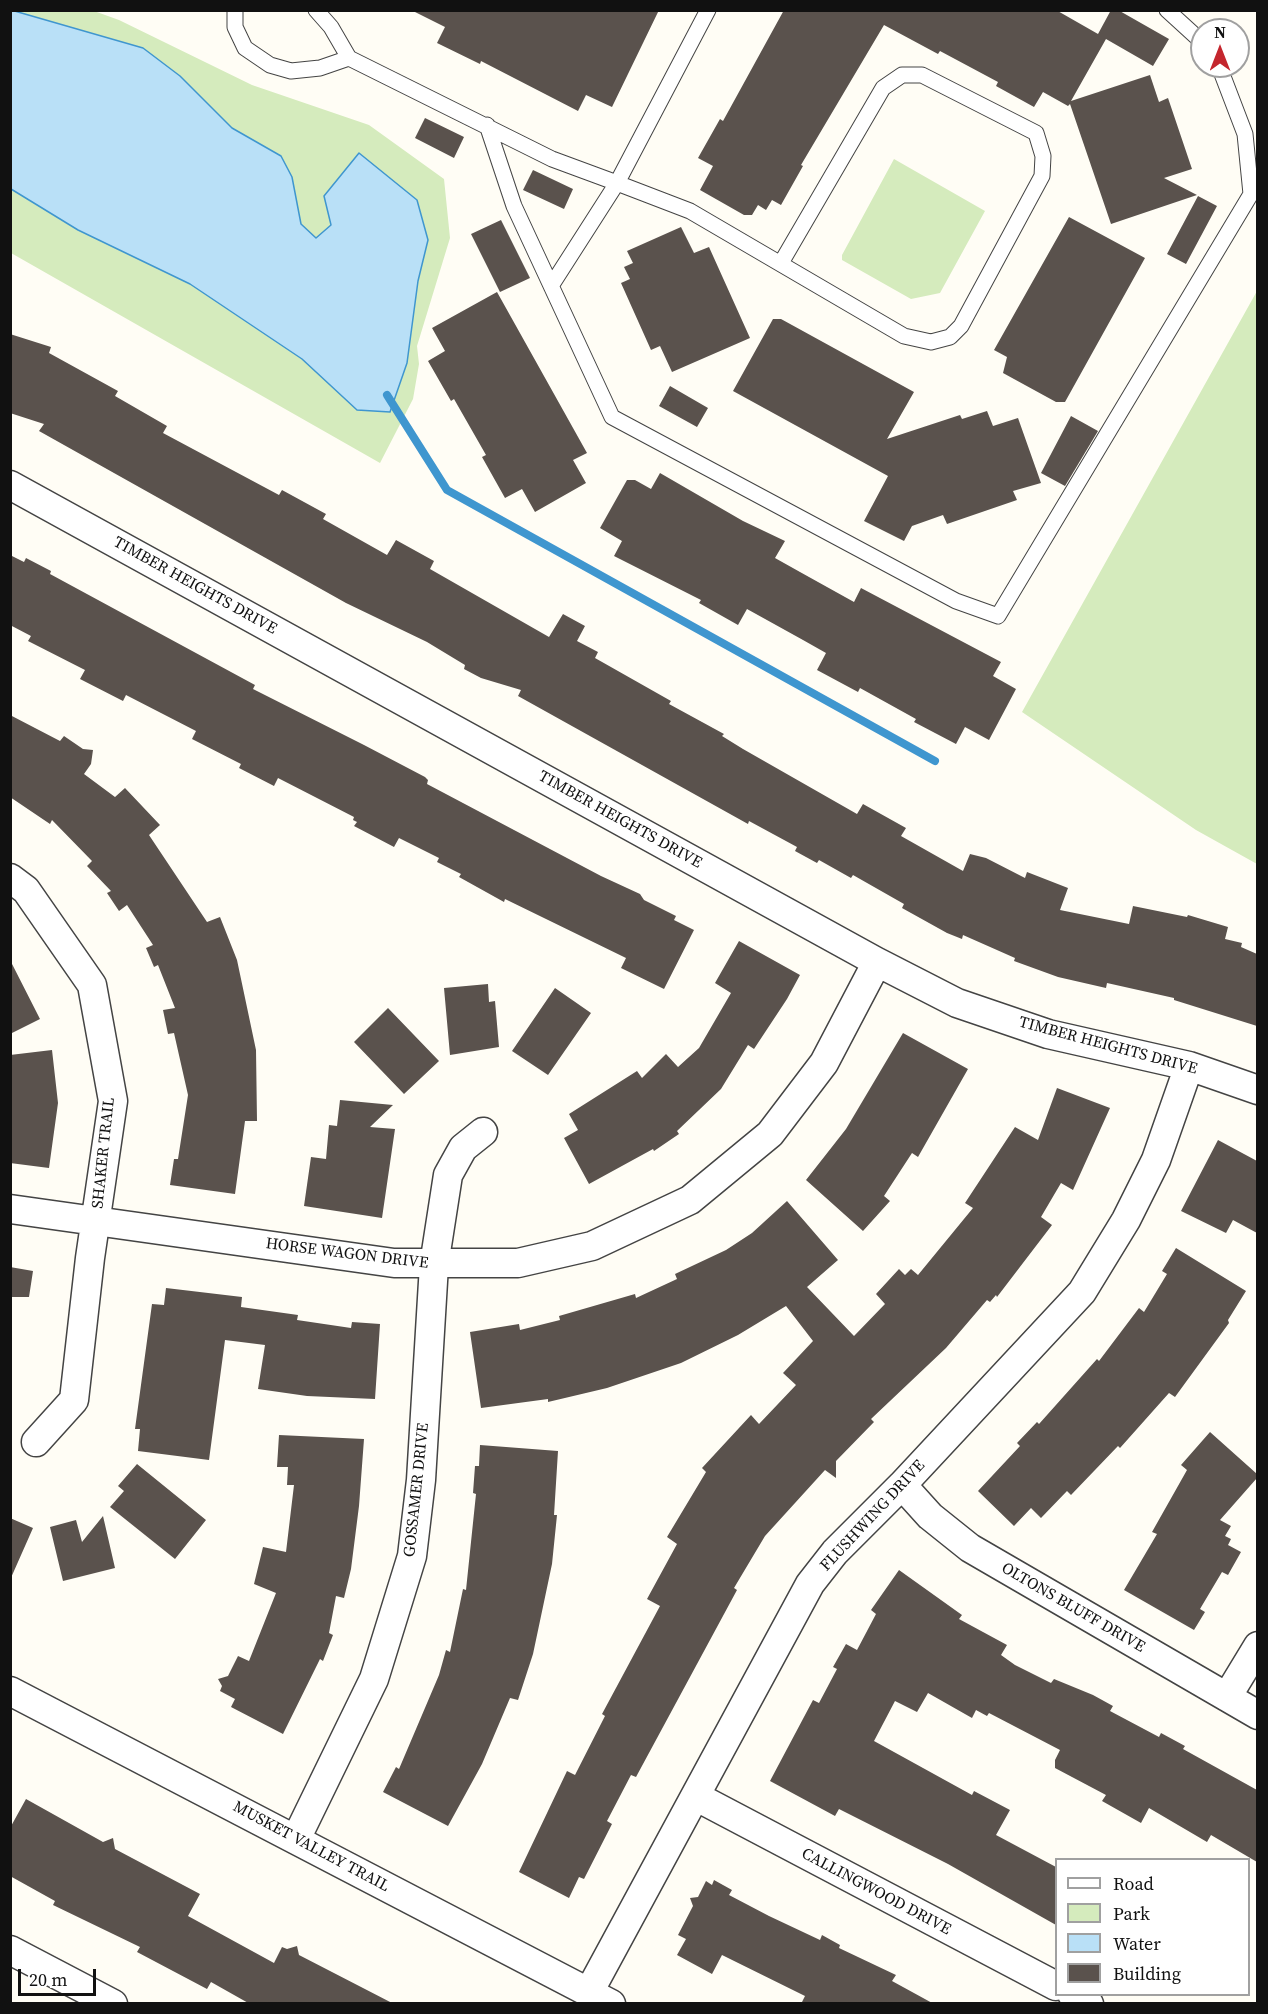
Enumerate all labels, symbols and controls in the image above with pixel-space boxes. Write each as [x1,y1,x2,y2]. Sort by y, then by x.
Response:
north arrow [1190,18,1250,78]
text: N [1214,21,1226,43]
street label: TIMBER HEIGHTS DRIVE [110,533,280,639]
street label: TIMBER HEIGHTS DRIVE [535,767,705,873]
street label: TIMBER HEIGHTS DRIVE [1017,1013,1199,1079]
street label: SHAKER TRAIL [89,1096,119,1210]
street label: HORSE WAGON DRIVE [265,1234,429,1274]
street label: GOSSAMER DRIVE [400,1422,434,1558]
street label: FLUSHWING DRIVE [817,1456,929,1576]
street label: OLTONS BLUFF DRIVE [998,1559,1148,1657]
street label: MUSKET VALLEY TRAIL [229,1798,393,1896]
street label: CALLINGWOOD DRIVE [798,1844,954,1940]
legend [1055,1858,1250,1996]
text: Road [1113,1871,1154,1896]
text: Park [1113,1901,1150,1926]
text: Water [1113,1931,1161,1956]
scale bar [21,1957,99,1995]
text: Building [1113,1961,1181,1986]
text: 20 m [29,1967,67,1992]

